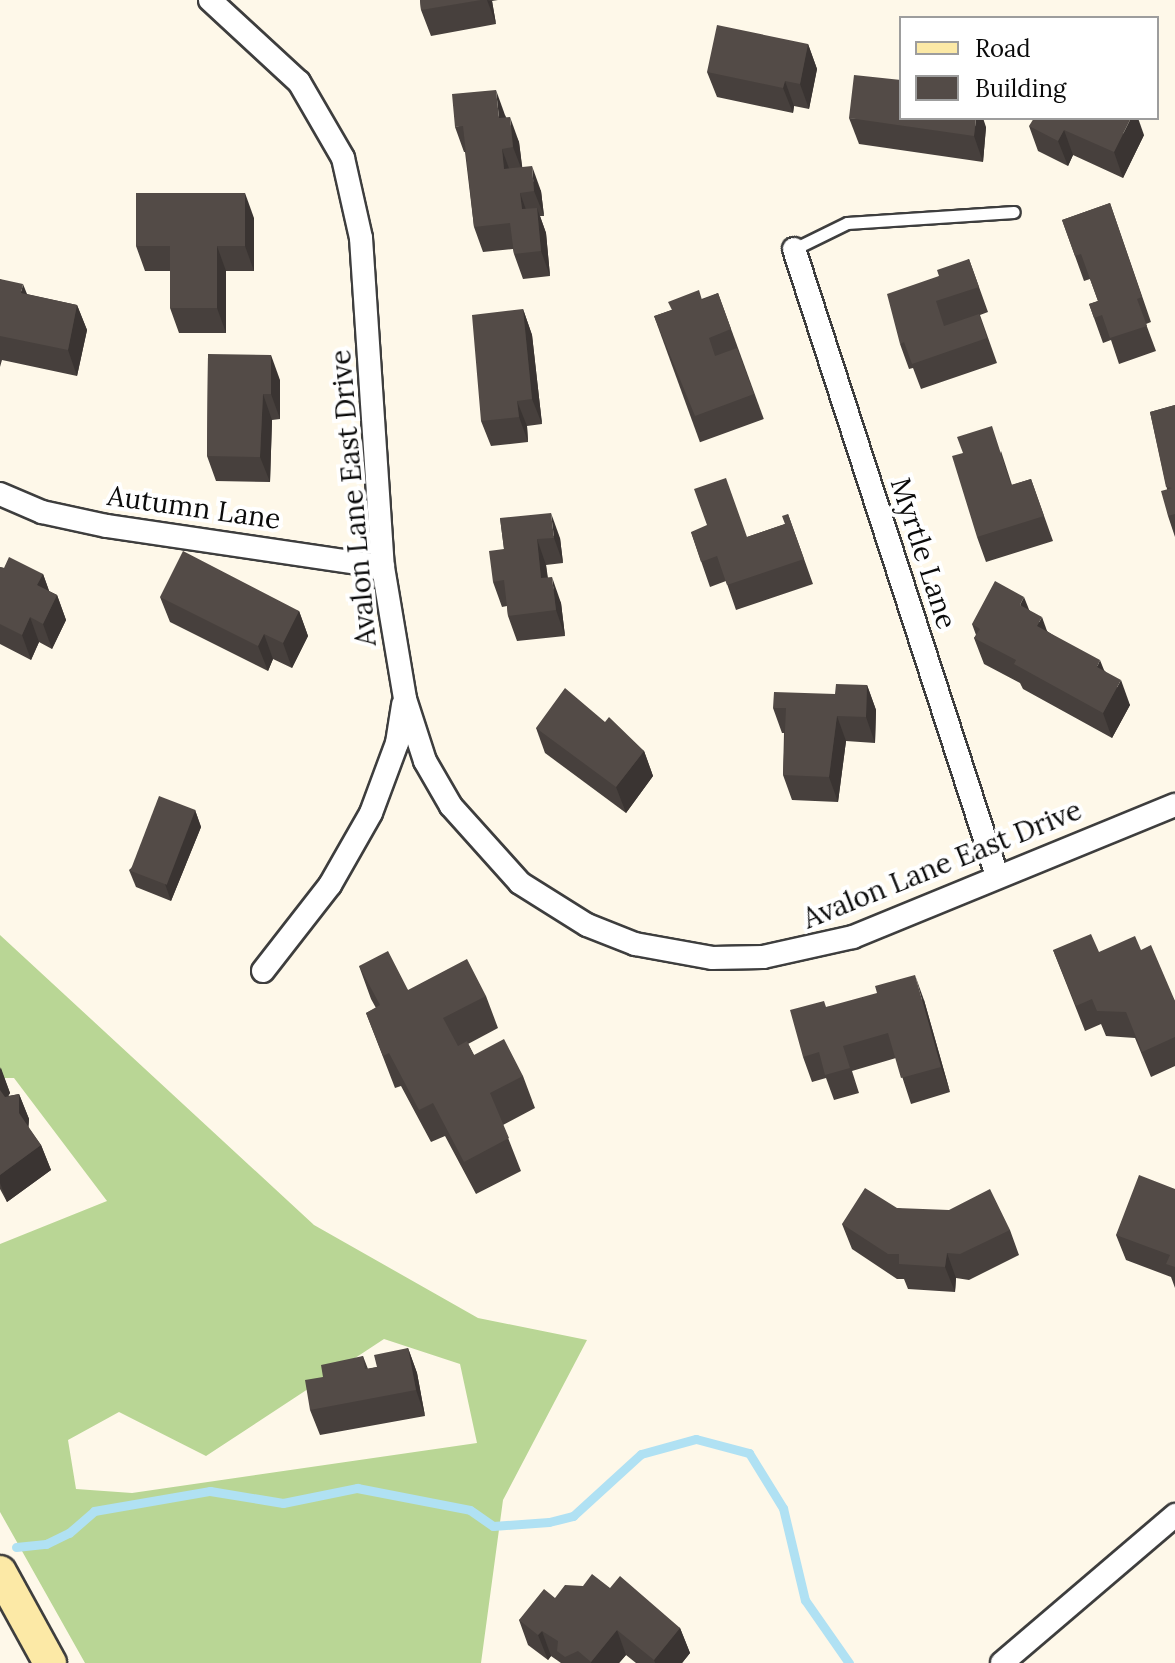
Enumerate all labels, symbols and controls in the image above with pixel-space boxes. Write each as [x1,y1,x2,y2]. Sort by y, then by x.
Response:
legend [899,16,1159,120]
text: Road [975,33,1031,64]
text: Building [975,73,1066,104]
street label: Avalon Lane East Drive [323,348,383,648]
street label: Myrtle Lane [884,473,964,633]
street label: Autumn Lane [105,478,283,536]
street label: Avalon Lane East Drive [798,793,1086,935]

